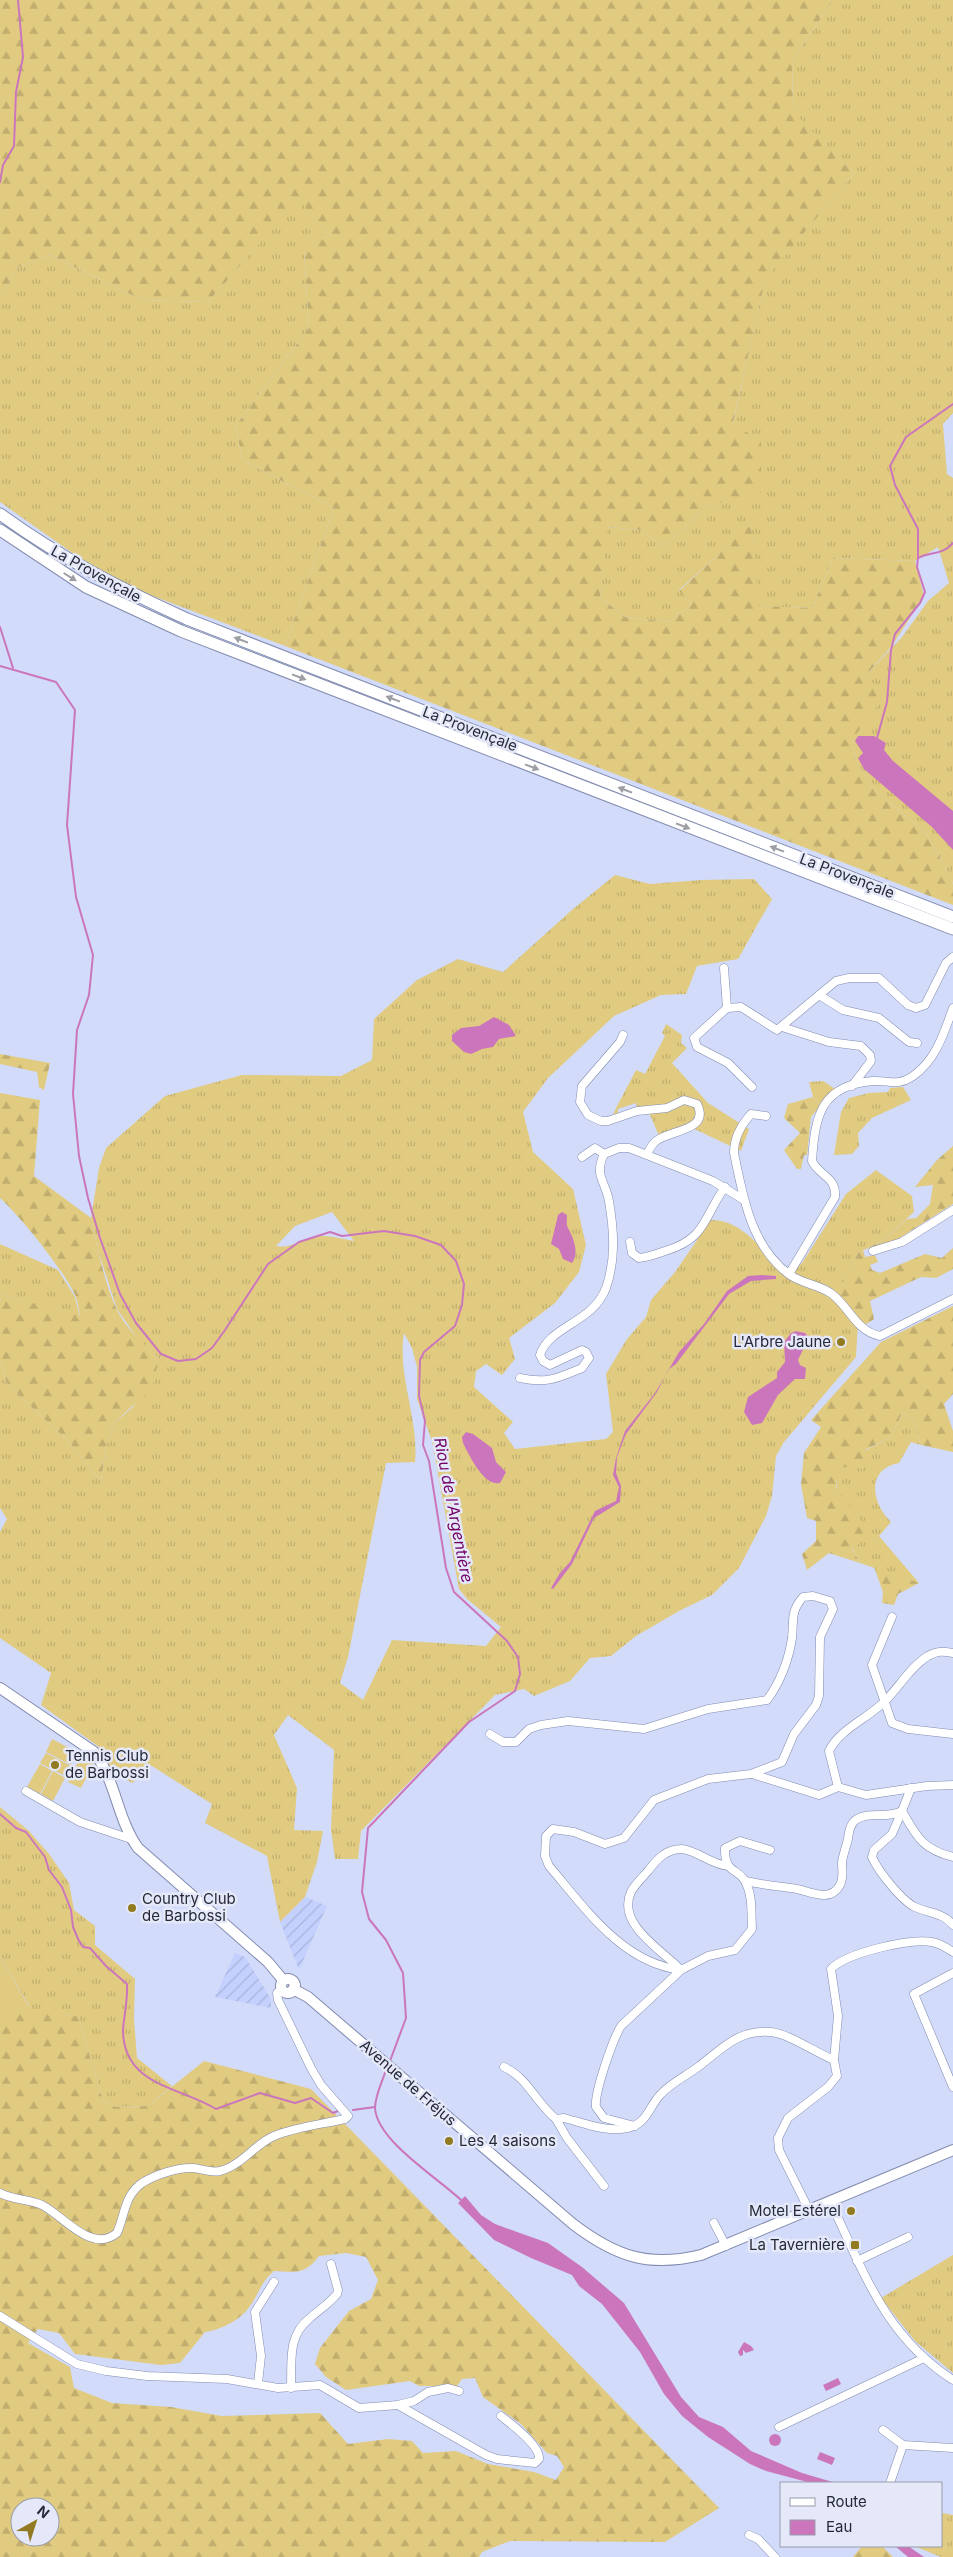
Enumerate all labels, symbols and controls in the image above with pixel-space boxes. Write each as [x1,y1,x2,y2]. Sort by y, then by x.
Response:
street label: La Provençale [48,541,145,606]
one-way arrow [63,572,76,581]
one-way arrow [233,636,248,644]
one-way arrow [291,674,306,681]
one-way arrow [385,695,400,702]
street label: La Provençale [420,702,520,755]
one-way arrow [524,764,539,771]
one-way arrow [618,786,633,793]
one-way arrow [676,822,691,830]
one-way arrow [769,845,784,853]
street label: La Provençale [797,849,897,902]
place label: L'Arbre Jaune [733,1332,831,1351]
marker: L'Arbre Jaune [835,1336,847,1348]
water label: Riou de l'Argentière [430,1436,478,1584]
place label: Tennis Club de Barbossi [65,1746,149,1782]
marker: Tennis Club de Barbossi [49,1759,61,1771]
place label: Country Club de Barbossi [142,1889,236,1925]
marker: Country Club de Barbossi [126,1902,138,1914]
street label: Avenue de Fréjus [356,2035,461,2130]
place label: Les 4 saisons [459,2131,556,2150]
marker: Les 4 saisons [443,2135,455,2147]
place label: Motel Estérel [749,2201,841,2220]
marker: Motel Estérel [845,2205,857,2217]
place label: La Tavernière [749,2235,845,2254]
marker: La Tavernière [849,2239,861,2251]
legend [780,2482,943,2547]
text: Route [826,2492,867,2511]
north arrow [10,2497,60,2547]
text: N [34,2502,53,2521]
text: Eau [826,2517,852,2536]

